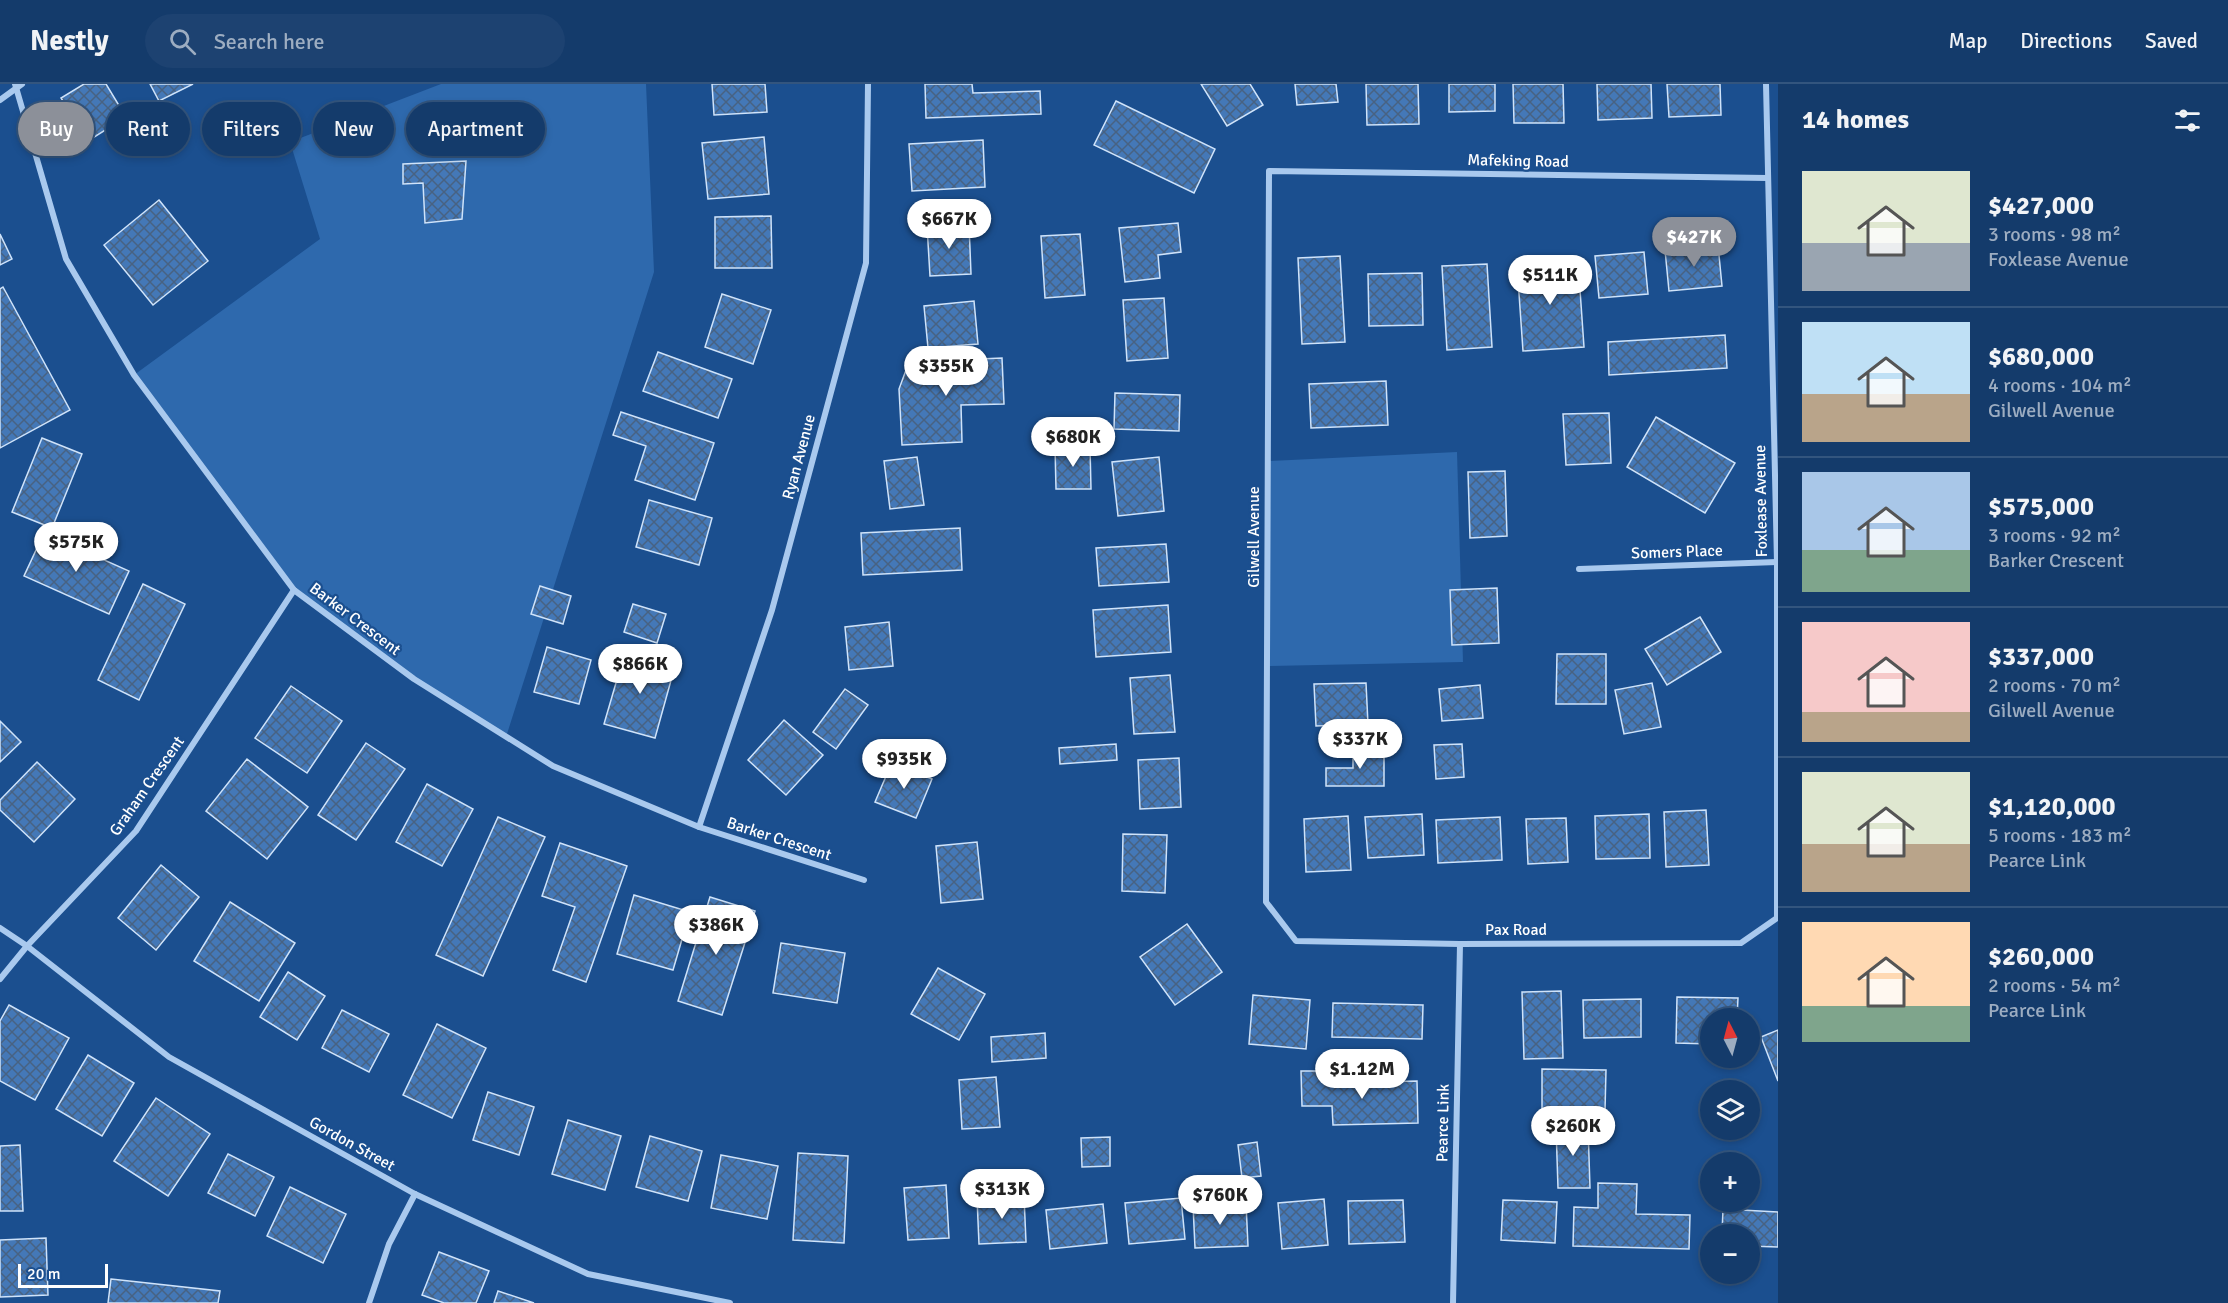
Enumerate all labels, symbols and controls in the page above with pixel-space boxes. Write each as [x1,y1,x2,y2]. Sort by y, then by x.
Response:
search box [145,14,565,68]
text: Nestly [30,24,109,58]
icon: search [166,25,199,58]
text: Search here [214,28,325,55]
text: Map [1949,28,1987,54]
text: Directions [2020,28,2112,54]
text: Saved [2145,28,2198,54]
chip: Buy [18,102,94,156]
chip: Rent [106,102,190,156]
chip: Filters [202,102,301,156]
chip: New [313,102,394,156]
chip: Apartment [406,102,545,156]
text: 14 homes [1802,104,1909,136]
icon: filters [2171,104,2204,137]
street label: Mafeking Road [1467,150,1569,172]
text: $427,000 [1988,190,2094,222]
icon: home [1850,195,1922,267]
pin: $667K [907,199,991,250]
text: $667K [921,206,977,231]
pin: $427K [1652,217,1736,268]
text: 3 rooms · 98 m² [1988,222,2121,247]
text: $427K [1666,224,1722,249]
text: Foxlease Avenue [1988,247,2129,272]
pin: $511K [1508,255,1592,306]
text: $511K [1522,262,1578,287]
text: $680,000 [1988,341,2094,373]
pin: $355K [904,346,988,397]
icon: home [1850,346,1922,418]
text: $355K [918,353,974,378]
text: 4 rooms · 104 m² [1988,373,2132,398]
text: Gilwell Avenue [1988,398,2115,423]
street label: Ryan Avenue [778,412,820,502]
pin: $680K [1031,417,1115,468]
text: $680K [1045,424,1101,449]
street label: Foxlease Avenue [1750,445,1772,557]
street label: Gilwell Avenue [1244,486,1264,588]
text: $575,000 [1988,491,2094,523]
icon: home [1850,496,1922,568]
pin: $575K [34,522,118,573]
text: 3 rooms · 92 m² [1988,523,2121,548]
text: $575K [48,529,104,554]
street label: Somers Place [1631,540,1723,564]
text: Barker Crescent [1988,548,2124,573]
street label: Barker Crescent [306,578,405,660]
text: $337,000 [1988,641,2094,673]
pin: $866K [598,644,682,695]
icon: home [1850,646,1922,718]
text: $866K [612,651,668,676]
text: 2 rooms · 70 m² [1988,673,2121,698]
text: Gilwell Avenue [1988,698,2115,723]
pin: $337K [1318,719,1402,770]
text: $337K [1332,726,1388,751]
street label: Graham Crescent [105,732,189,840]
pin: $935K [862,739,946,790]
text: $935K [876,746,932,771]
text: $1,120,000 [1988,791,2116,823]
icon: home [1850,796,1922,868]
street label: Barker Crescent [724,813,834,865]
text: 5 rooms · 183 m² [1988,823,2132,848]
text: Pearce Link [1988,848,2086,873]
pin: $386K [674,905,758,956]
text: $386K [688,912,744,937]
street label: Pax Road [1485,920,1547,940]
text: $260,000 [1988,941,2094,973]
icon: home [1850,946,1922,1018]
text: 2 rooms · 54 m² [1988,973,2121,998]
text: Pearce Link [1988,998,2086,1023]
north arrow [1700,1008,1760,1068]
map controls [1700,1008,1760,1284]
pin: $1.12M [1313,1049,1411,1100]
text: $1.12M [1329,1056,1395,1081]
button: layers [1700,1080,1760,1140]
street label: Pearce Link [1432,1084,1454,1162]
pin: $260K [1531,1106,1615,1157]
street label: Gordon Street [306,1112,399,1176]
text: $260K [1545,1113,1601,1138]
button: + [1700,1152,1760,1212]
pin: $313K [960,1169,1044,1220]
pin: $760K [1178,1175,1262,1226]
text: $313K [974,1176,1030,1201]
text: $760K [1192,1182,1248,1207]
button: − [1700,1224,1760,1284]
scale bar [18,1261,108,1288]
text: 20 m [27,1264,61,1284]

